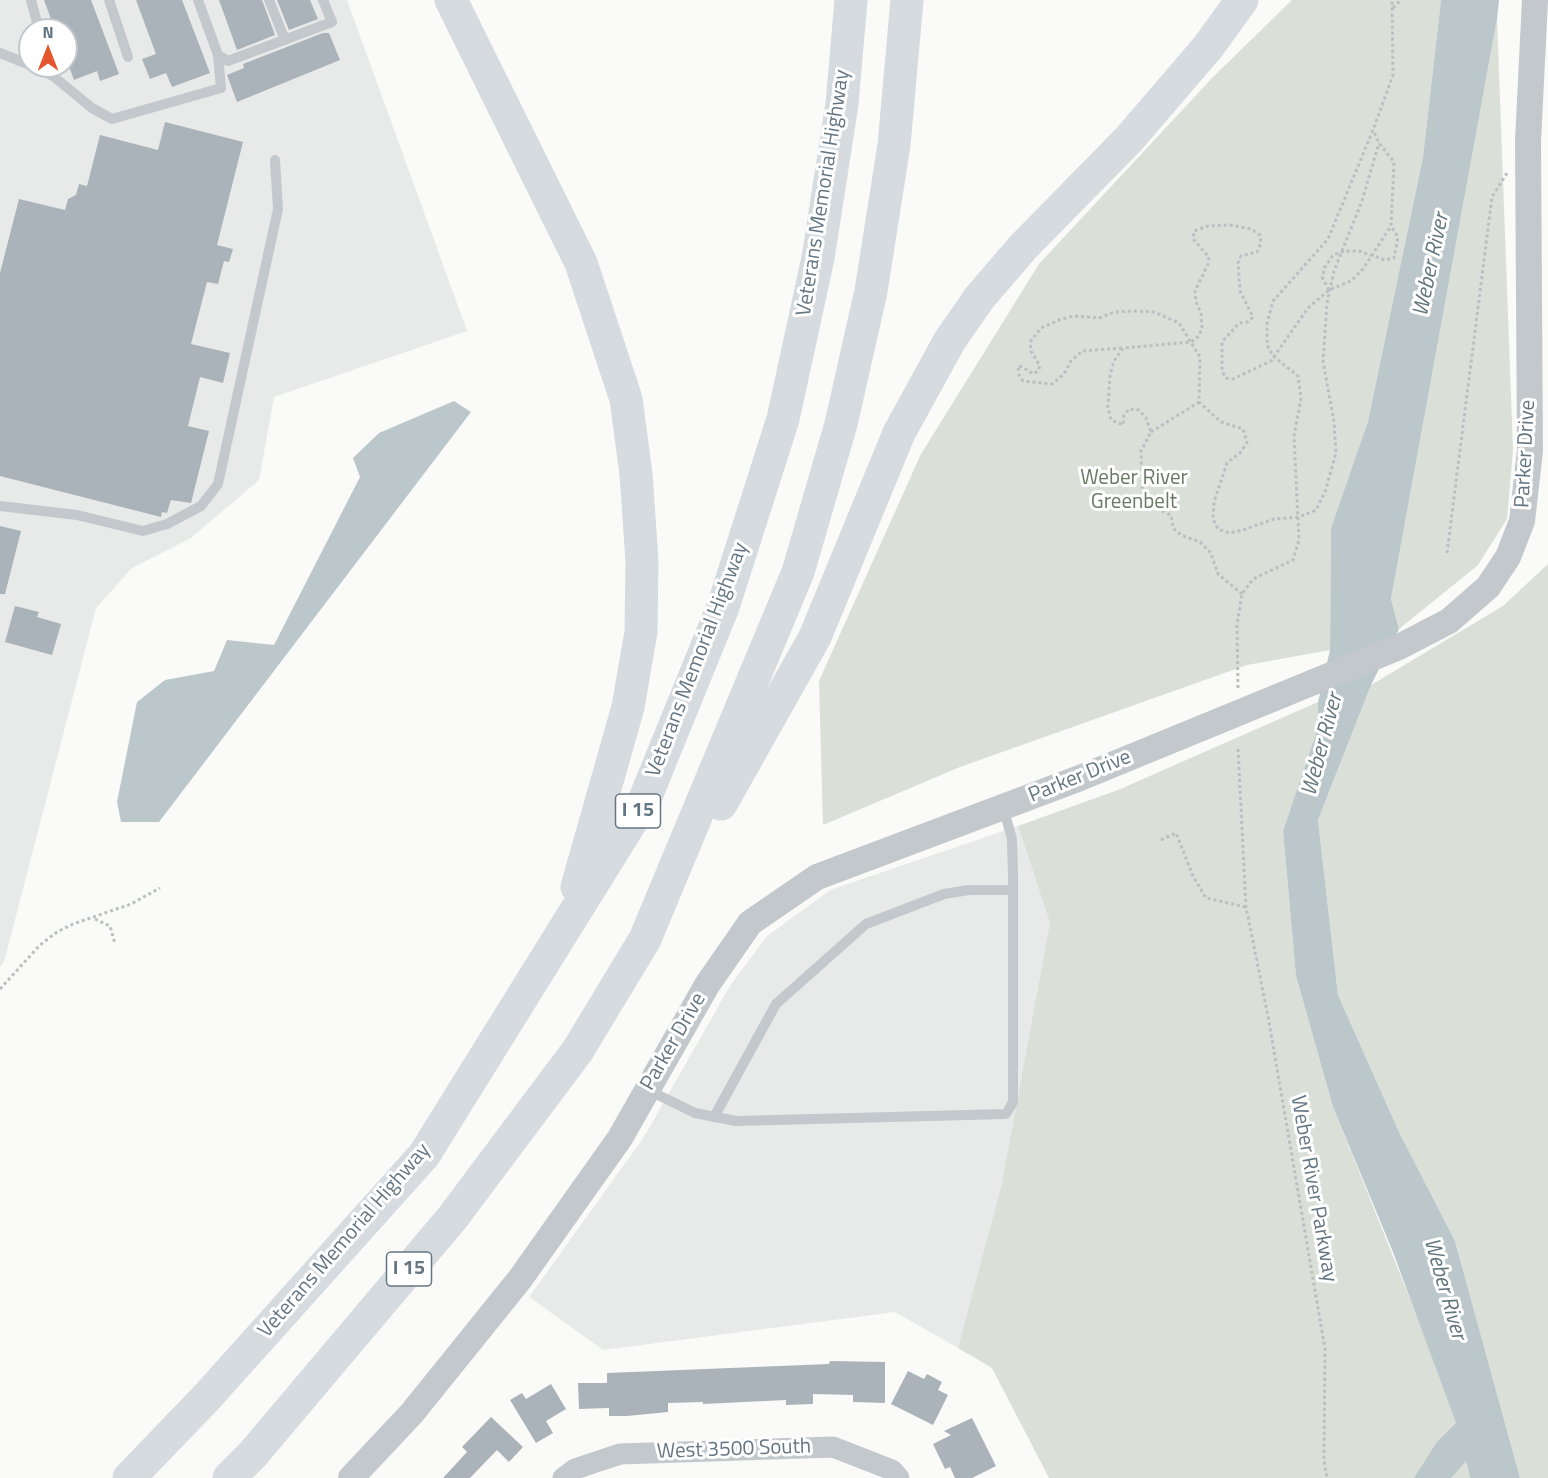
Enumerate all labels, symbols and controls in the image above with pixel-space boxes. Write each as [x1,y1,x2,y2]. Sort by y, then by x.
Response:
north arrow [18,18,78,78]
text: N [42,20,54,44]
street label: Veterans Memorial Highway [792,68,856,318]
water label: Weber River [1408,211,1456,319]
street label: Parker Drive [1511,399,1541,509]
park label: Weber River Greenbelt [1080,466,1188,516]
street label: Veterans Memorial Highway [642,539,754,781]
water label: Weber River [1297,691,1349,799]
street label: Parker Drive [1025,745,1135,809]
road number: I 15 [616,794,660,828]
street label: Parker Drive [636,989,712,1095]
street label: Weber River Parkway [1284,1094,1342,1284]
street label: Veterans Memorial Highway [254,1139,436,1343]
water label: Weber River [1417,1235,1471,1343]
road number: I 15 [386,1252,432,1286]
street label: West 3500 South [656,1435,812,1465]

